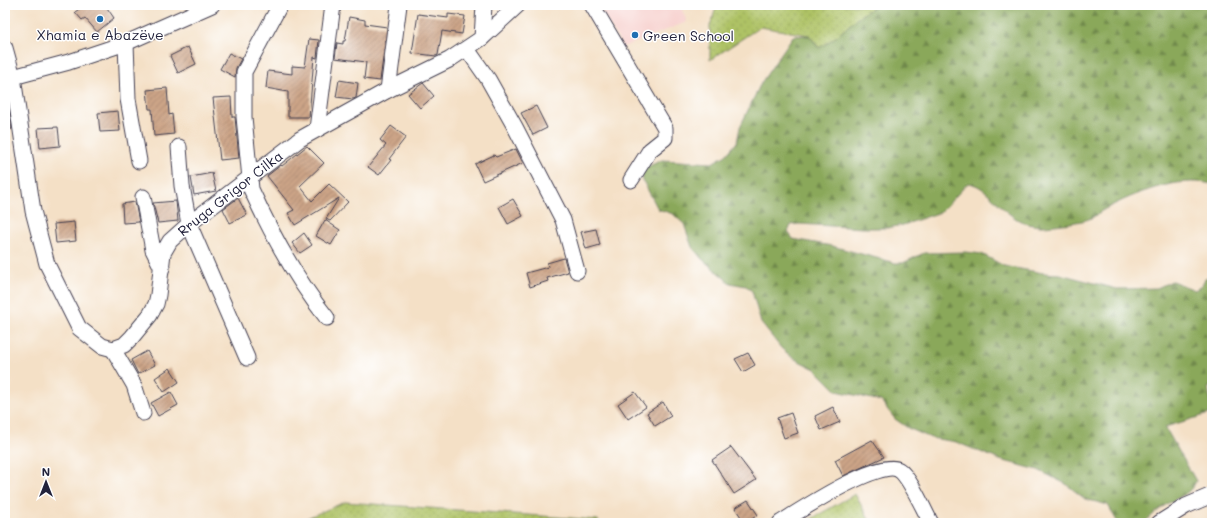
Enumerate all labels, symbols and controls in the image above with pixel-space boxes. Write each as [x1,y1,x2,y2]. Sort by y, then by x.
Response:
marker: Xhamia e Abazëve [95,14,105,24]
place label: Xhamia e Abazëve [36,25,164,44]
place label: Green School [643,26,734,45]
marker: Green School [630,30,640,40]
street label: Rruga Grigor Cilka [173,146,287,240]
north arrow [26,462,66,502]
text: N [42,464,50,479]

